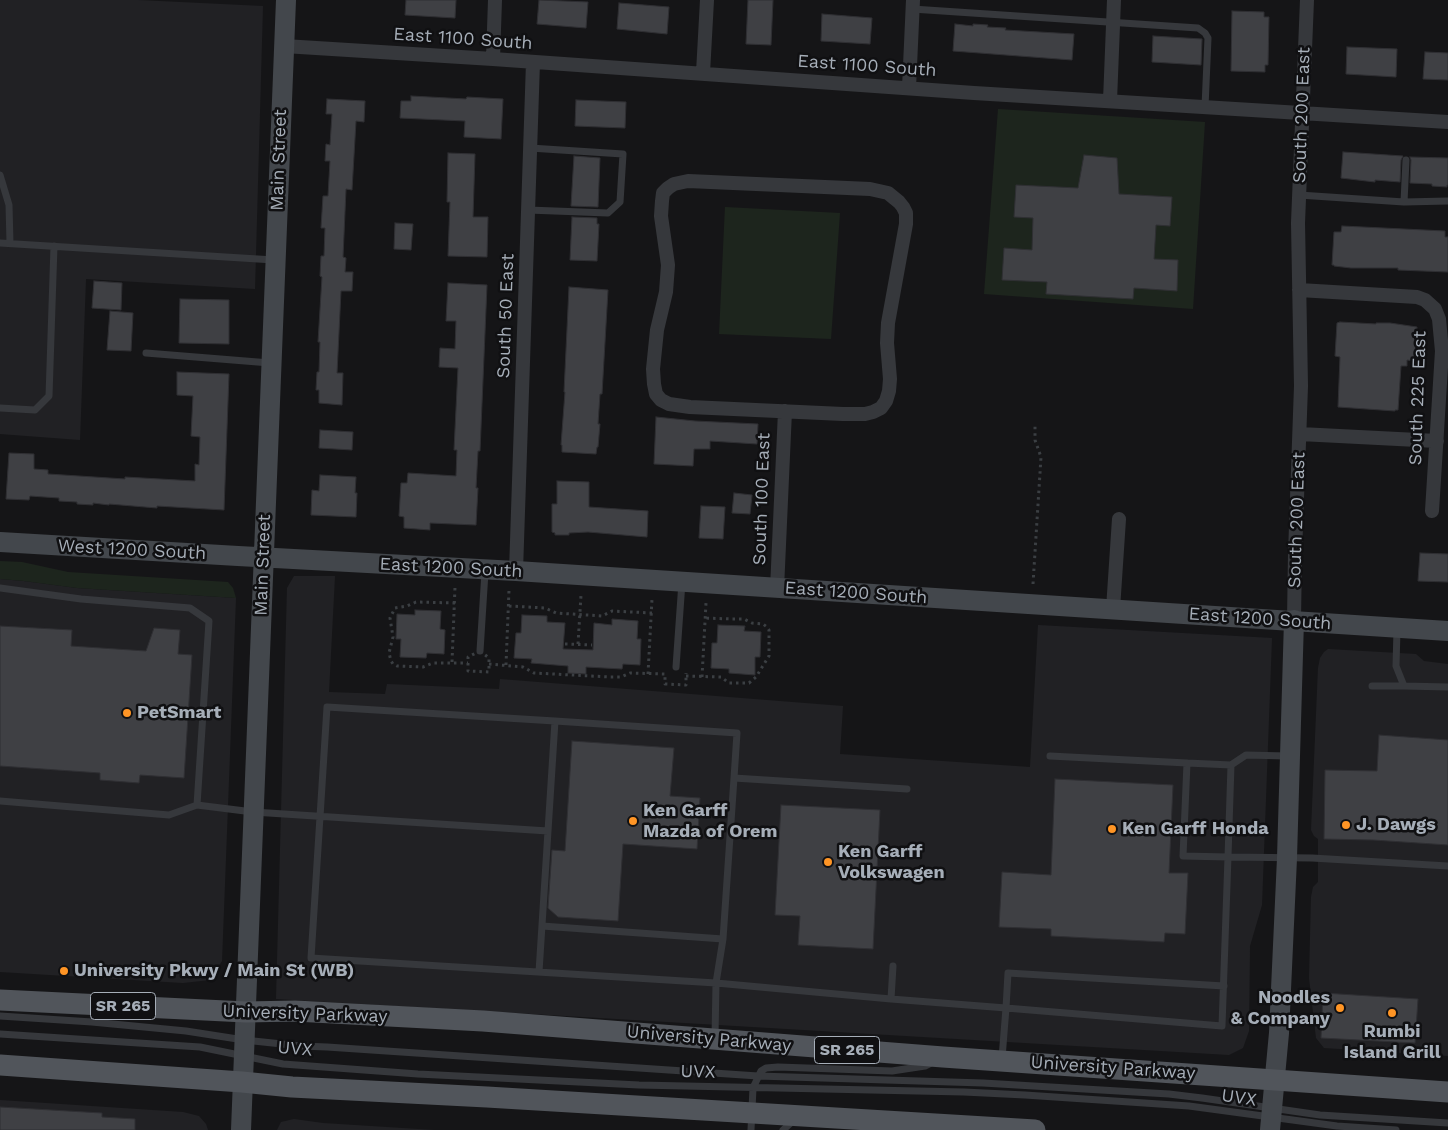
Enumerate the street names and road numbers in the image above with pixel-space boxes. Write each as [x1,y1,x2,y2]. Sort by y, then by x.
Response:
street label: East 1100 South [393,23,533,55]
street label: South 200 East [1289,47,1315,183]
street label: East 1100 South [797,50,937,82]
street label: Main Street [266,109,292,211]
street label: South 50 East [493,253,519,379]
street label: South 225 East [1405,330,1431,466]
street label: South 100 East [749,432,775,566]
street label: South 200 East [1284,452,1310,588]
street label: Main Street [250,514,276,616]
street label: West 1200 South [57,535,207,565]
street label: East 1200 South [379,553,523,583]
street label: East 1200 South [784,577,928,609]
street label: East 1200 South [1188,603,1332,635]
road number: SR 265 [90,992,156,1019]
street label: University Parkway [222,1000,388,1028]
street label: University Parkway [626,1021,792,1057]
road number: SR 265 [814,1036,880,1064]
street label: UVX [277,1037,313,1061]
street label: University Parkway [1030,1051,1196,1085]
street label: UVX [680,1061,716,1083]
street label: UVX [1220,1085,1258,1111]

